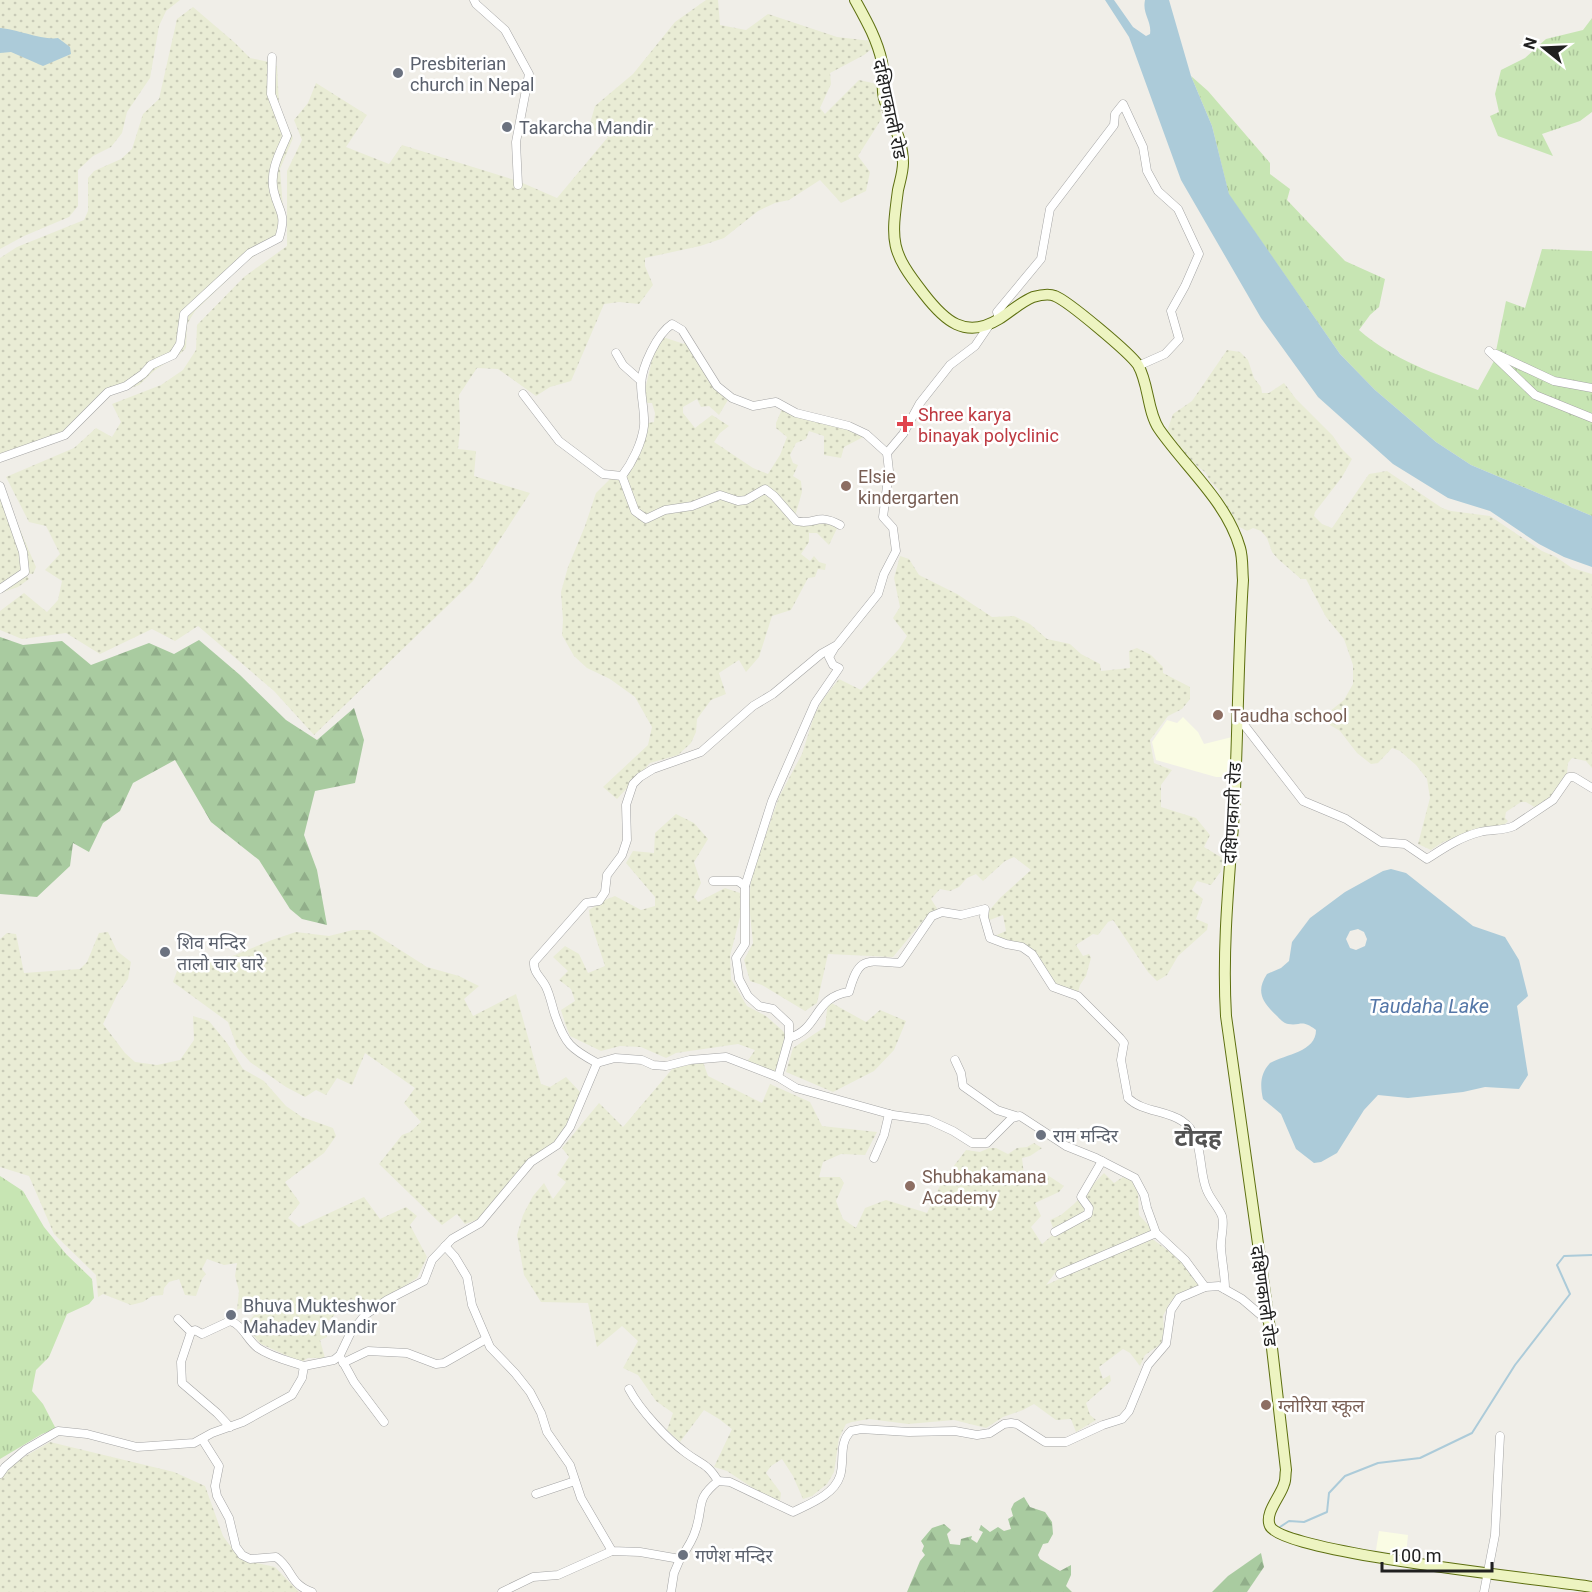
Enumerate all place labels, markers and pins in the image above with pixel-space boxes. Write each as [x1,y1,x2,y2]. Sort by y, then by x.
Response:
place label: Presbiterian church in Nepal [410,53,534,95]
marker: Presbiterian church in Nepal [391,66,405,80]
place label: Takarcha Mandir [519,117,653,138]
marker: Takarcha Mandir [500,120,514,134]
place label: Shree karya binayak polyclinic [918,404,1059,446]
marker: Shree karya binayak polyclinic [896,415,914,433]
place label: Elsie kindergarten [858,466,959,508]
marker: Elsie kindergarten [839,479,853,493]
place label: Taudha school [1230,705,1347,726]
marker: Taudha school [1211,708,1225,722]
place label: शिव मन्दिर तालो चार घारे [177,932,264,974]
marker: शिव मन्दिर तालो चार घारे [158,945,172,959]
place label: राम मन्दिर [1053,1125,1119,1146]
marker: राम मन्दिर [1034,1128,1048,1142]
place label: Shubhakamana Academy [922,1166,1047,1208]
marker: Shubhakamana Academy [903,1179,917,1193]
place label: Bhuva Mukteshwor Mahadev Mandir [243,1295,396,1337]
marker: Bhuva Mukteshwor Mahadev Mandir [224,1308,238,1322]
place label: ग्लोरिया स्कूल [1278,1395,1365,1418]
marker: ग्लोरिया स्कूल [1259,1398,1273,1412]
place label: गणेश मन्दिर [695,1545,773,1566]
marker: गणेश मन्दिर [676,1548,690,1562]

